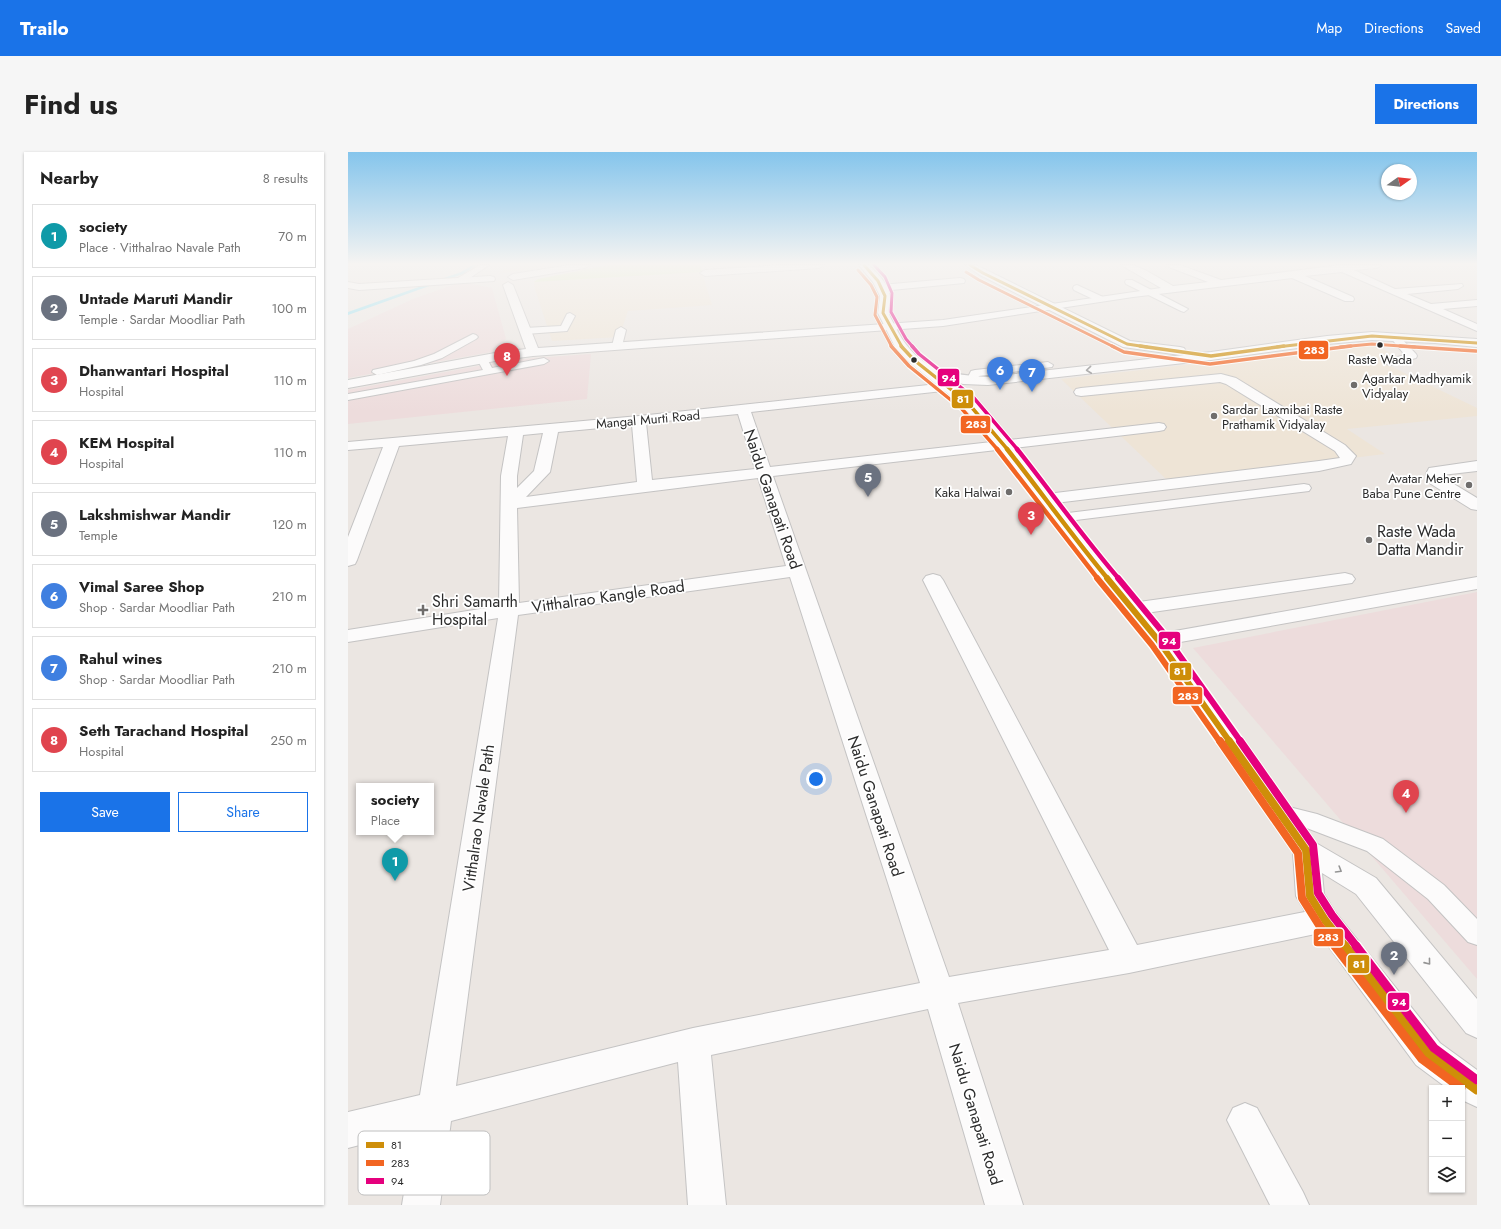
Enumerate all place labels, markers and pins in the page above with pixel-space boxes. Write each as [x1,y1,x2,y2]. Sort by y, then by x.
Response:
marker: Raste Wada [1375,340,1385,350]
pin: 8 [494,343,520,376]
place label: Raste Wada [1348,350,1412,369]
unlabelled marker [909,355,919,365]
pin: 6 [987,357,1013,390]
pin: 7 [1019,359,1045,392]
place label: Agarkar Madhyamik Vidyalay [1362,369,1471,403]
marker: Agarkar Madhyamik Vidyalay [1349,380,1359,390]
place label: Sardar Laxmibai Raste Prathamik Vidyalay [1222,400,1343,434]
marker: Sardar Laxmibai Raste Prathamik Vidyalay [1209,411,1219,421]
pin: 5 [855,464,881,497]
place label: Avatar Meher Baba Pune Centre [1362,469,1462,503]
marker: Avatar Meher Baba Pune Centre [1464,480,1474,490]
place label: Kaka Halwai [935,483,1001,502]
marker: Kaka Halwai [1004,487,1014,497]
pin: 3 [1018,502,1044,535]
place label: Raste Wada Datta Mandir [1377,520,1464,561]
marker: Raste Wada Datta Mandir [1364,535,1374,545]
place label: Shri Samarth Hospital [432,590,518,631]
marker: Shri Samarth Hospital [417,604,429,616]
pin: 4 [1393,780,1419,813]
pin: 1 [382,848,408,881]
pin: 2 [1381,942,1407,975]

